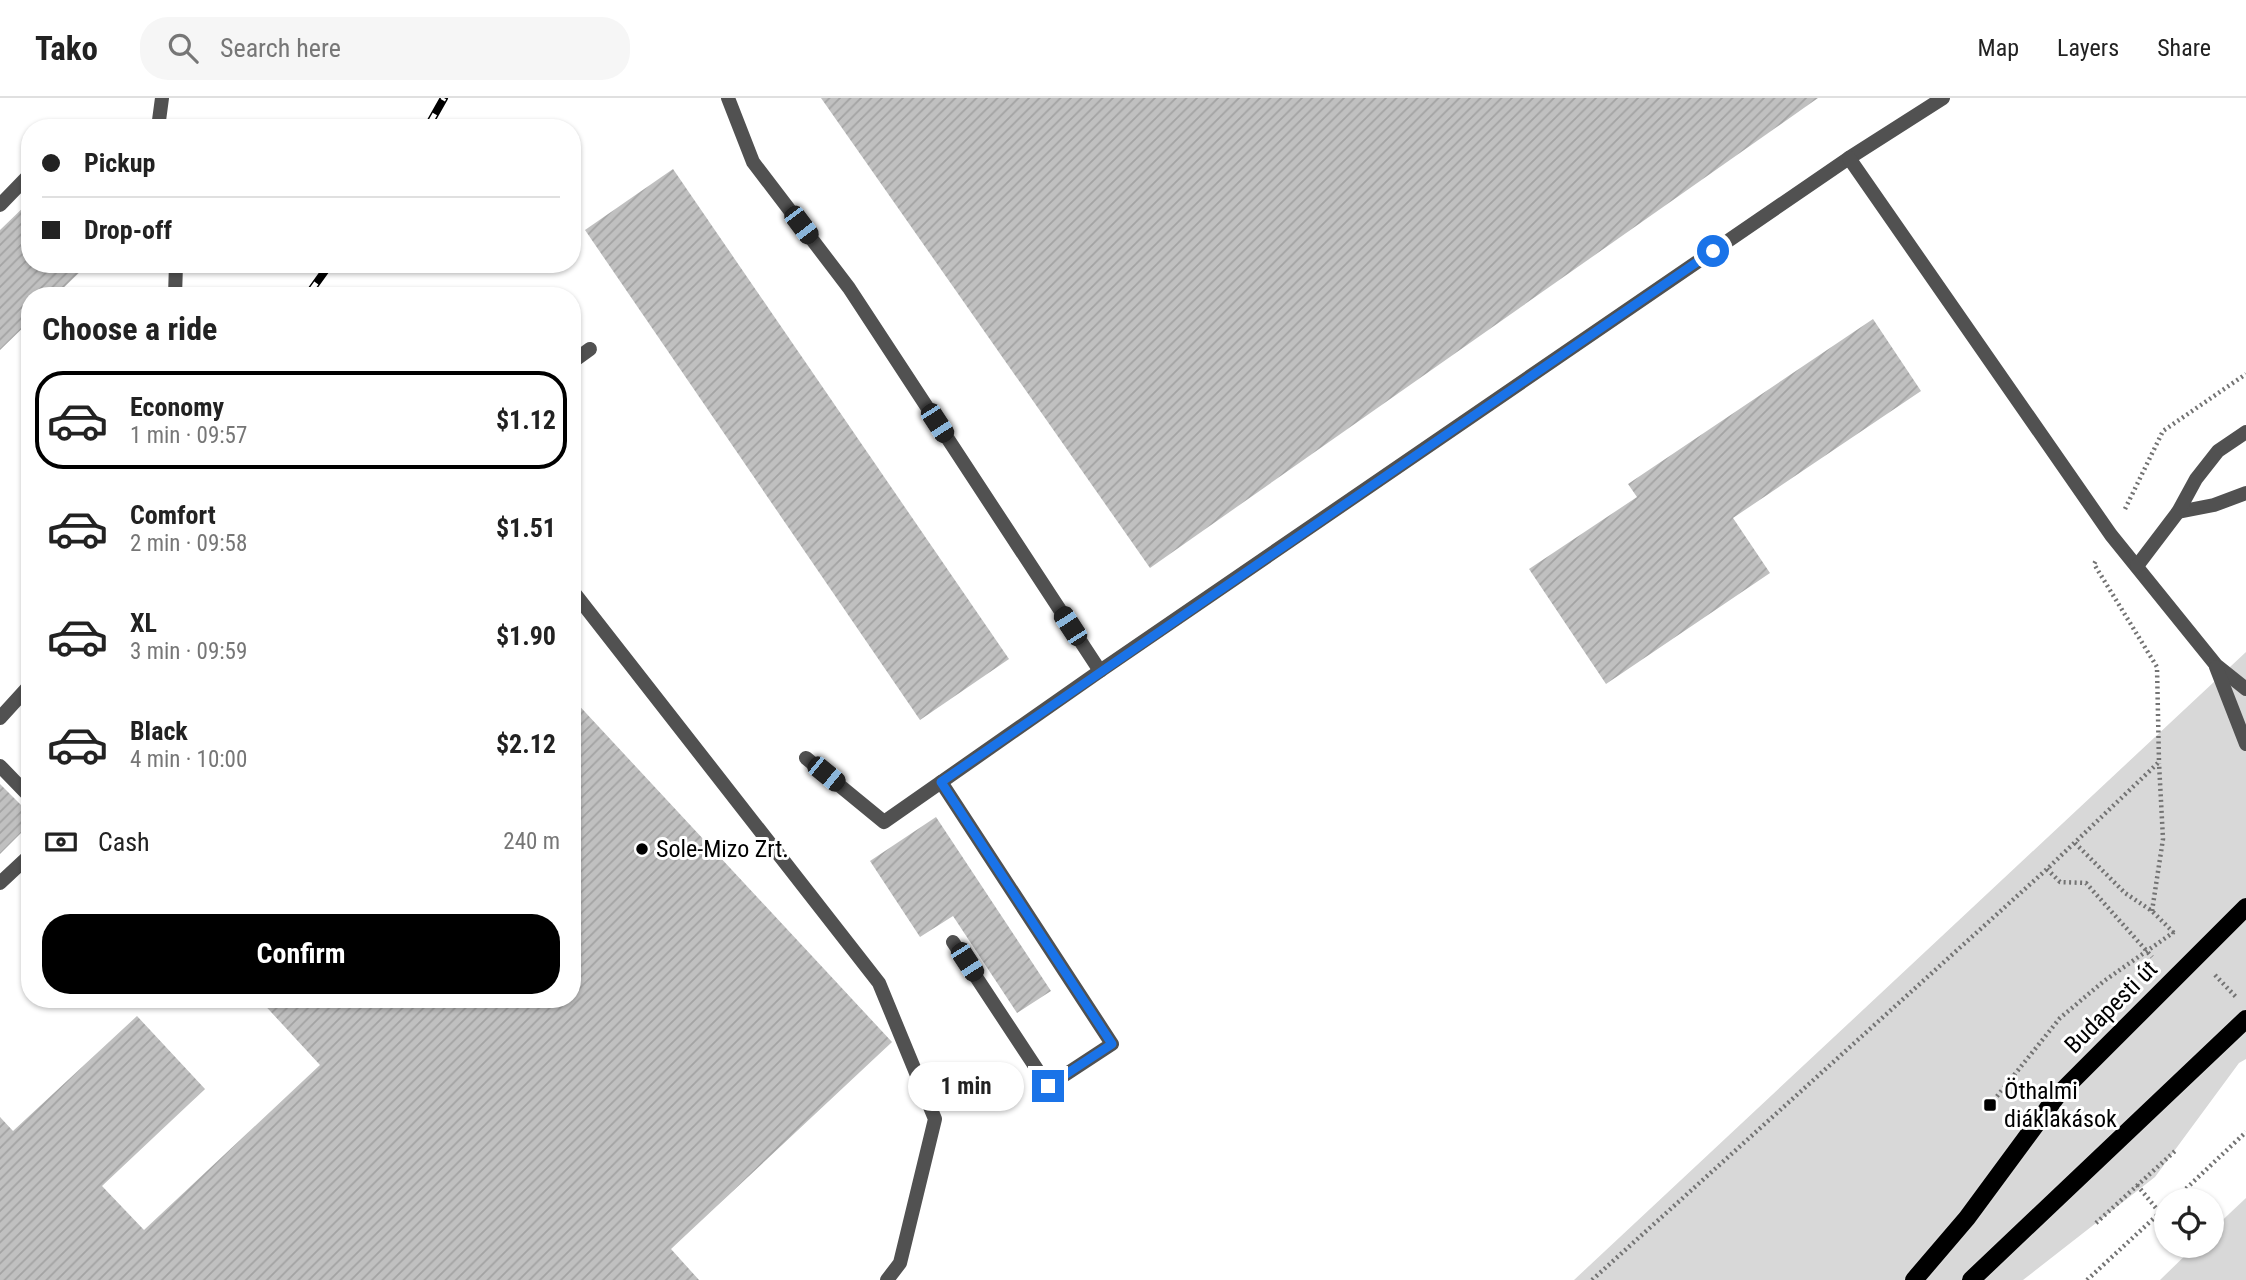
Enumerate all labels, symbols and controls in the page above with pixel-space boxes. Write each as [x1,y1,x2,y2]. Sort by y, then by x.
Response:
search box [140,17,630,80]
text: Tako [35,29,98,68]
icon: search [164,29,202,67]
text: Search here [220,33,341,63]
text: Map [1978,34,2019,62]
text: Layers [2057,34,2119,62]
text: Share [2157,34,2211,62]
text: Pickup [84,148,155,178]
car [780,202,823,248]
text: Drop-off [84,215,172,245]
route start [1697,235,1729,267]
text: Choose a ride [42,310,217,348]
icon: car [46,389,109,452]
text: Economy [130,392,224,422]
car [917,400,958,446]
text: $1.12 [496,405,556,435]
text: 1 min · 09:57 [130,422,247,449]
icon: car [46,497,109,560]
text: Comfort [130,500,216,530]
text: $1.51 [496,513,556,543]
text: 2 min · 09:58 [130,530,247,557]
car [1050,603,1091,649]
icon: car [46,605,109,668]
text: XL [130,608,157,638]
text: $1.90 [496,621,556,651]
text: 3 min · 09:59 [130,638,247,665]
icon: car [46,713,109,776]
text: Black [130,716,188,746]
text: $2.12 [496,729,556,759]
text: 4 min · 10:00 [130,746,247,773]
car [804,753,849,795]
icon: cash [42,823,80,861]
text: Cash [98,827,150,857]
text: 240 m [503,828,560,855]
place label: Sole-Mizo Zrt. [656,835,789,863]
marker: Sole-Mizo Zrt. [634,841,650,857]
button: Confirm [42,914,560,994]
car [947,939,988,985]
street label: Budapesti út [2059,955,2163,1059]
callout: 1 min [908,1062,1024,1110]
route end [1032,1070,1064,1102]
text: 1 min [940,1073,992,1100]
place label: Öthalmi diáklakások [2004,1077,2117,1133]
marker: Öthalmi diáklakások [1982,1097,1998,1113]
map controls [2154,1188,2224,1258]
button: locate [2154,1188,2224,1258]

